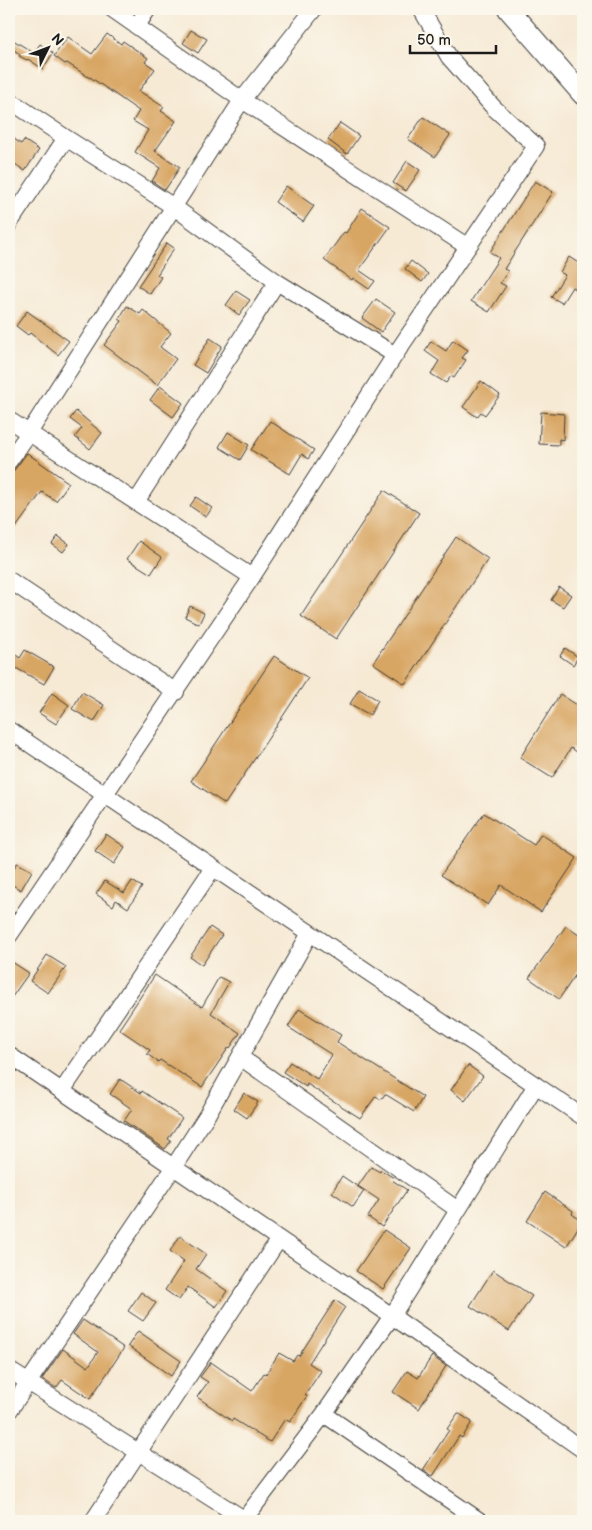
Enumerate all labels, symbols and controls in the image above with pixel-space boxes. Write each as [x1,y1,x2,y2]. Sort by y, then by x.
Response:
north arrow [22,22,72,72]
scale bar [410,22,496,54]
text: N [47,30,67,49]
text: 50 m [417,31,451,50]

